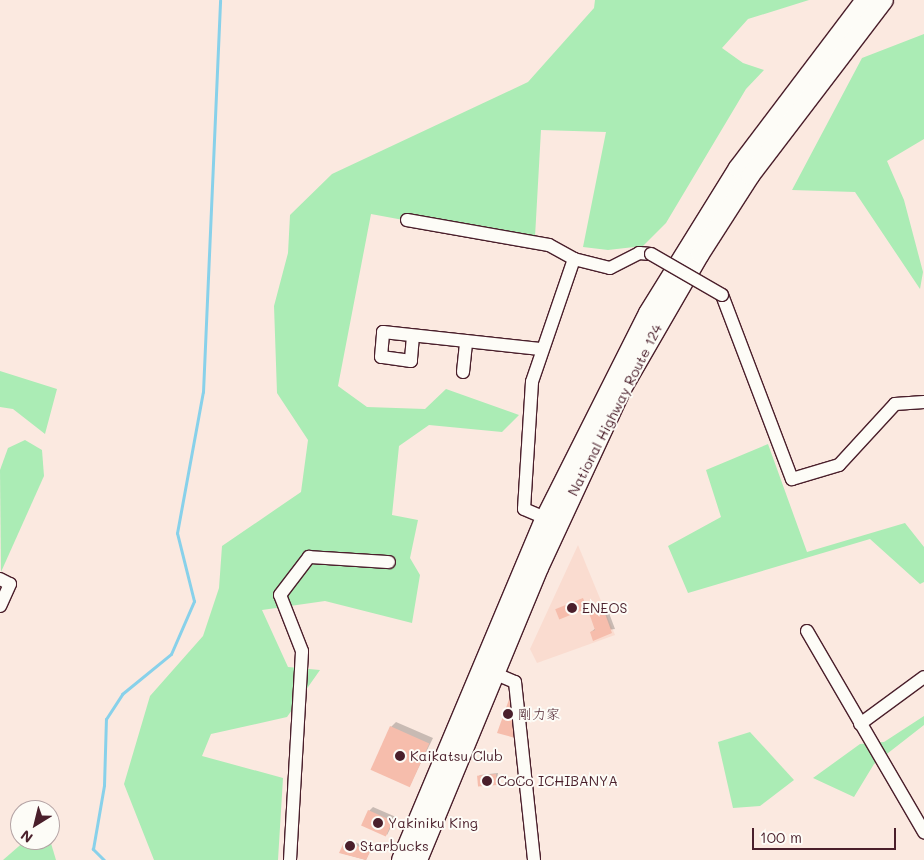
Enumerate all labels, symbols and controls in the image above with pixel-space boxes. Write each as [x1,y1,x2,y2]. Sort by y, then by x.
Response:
street label: National Highway Route 124 [564,321,666,499]
place label: ENEOS [582,600,627,616]
marker: ENEOS [566,602,578,614]
place label: 剛力家 [518,706,560,722]
marker: 剛力家 [502,708,514,720]
place label: Kaikatsu Club [410,748,503,764]
marker: Kaikatsu Club [394,750,406,762]
place label: CoCo ICHIBANYA [497,773,618,789]
marker: CoCo ICHIBANYA [481,775,493,787]
north arrow [10,800,60,850]
place label: Yakiniku King [388,815,478,831]
marker: Yakiniku King [372,817,384,829]
scale bar [754,818,898,850]
text: N [17,826,36,848]
text: 100 m [760,827,802,847]
place label: Starbucks [360,838,429,854]
marker: Starbucks [344,840,356,852]

